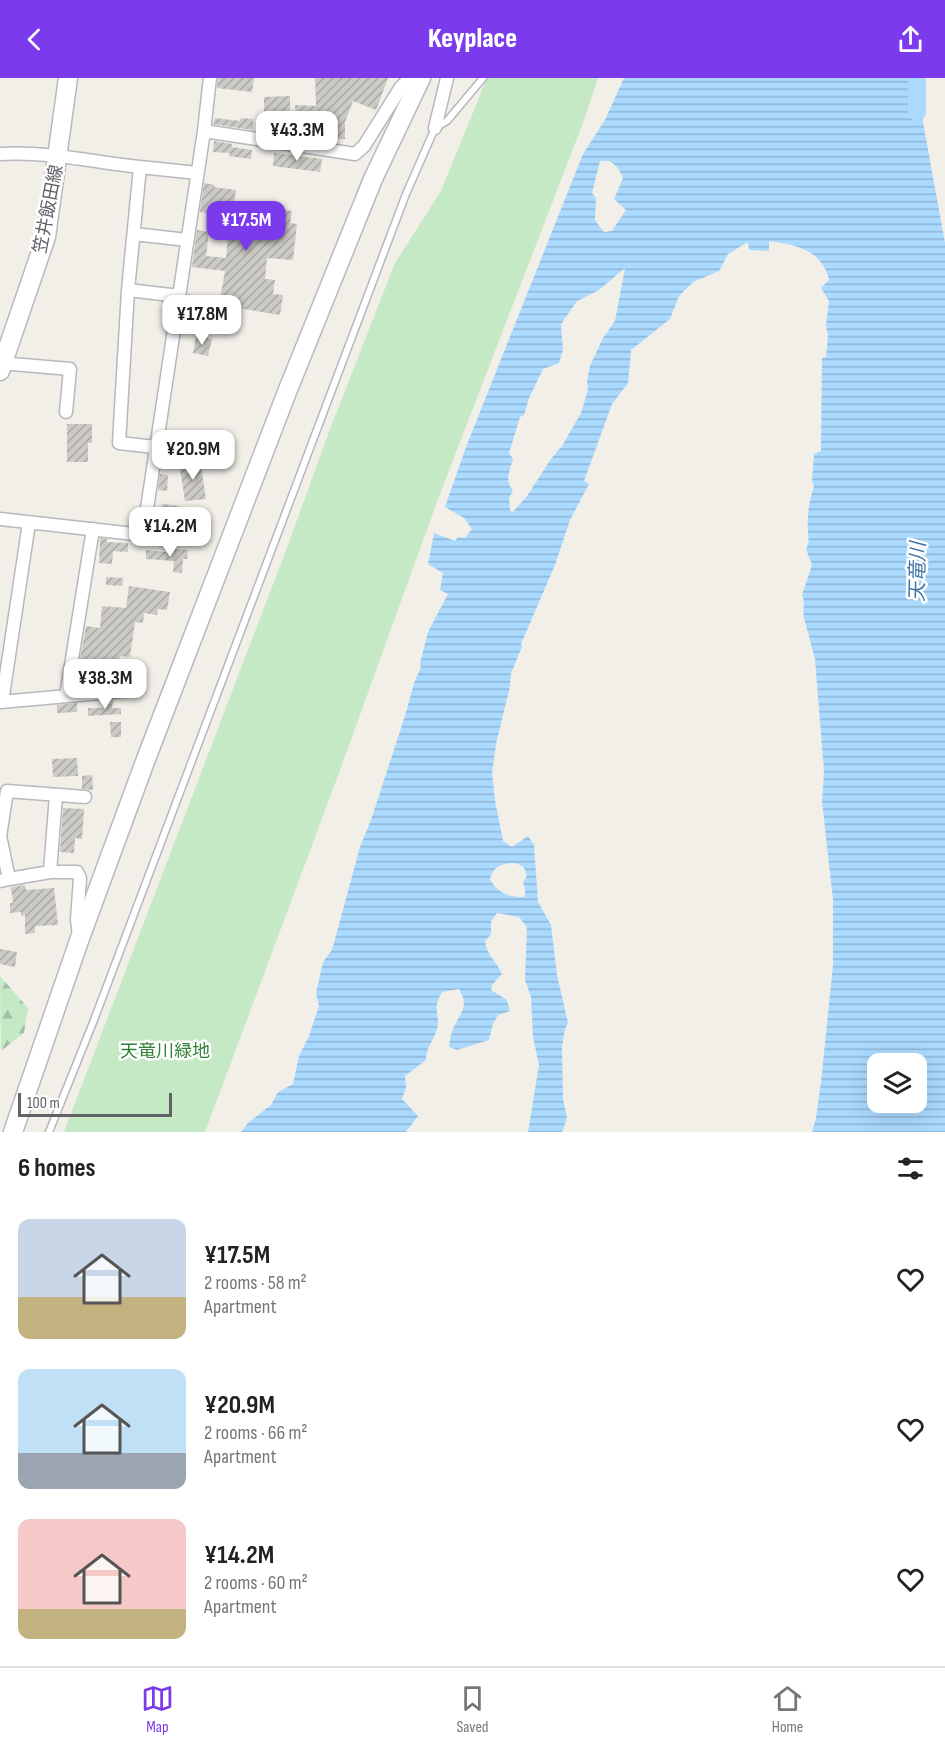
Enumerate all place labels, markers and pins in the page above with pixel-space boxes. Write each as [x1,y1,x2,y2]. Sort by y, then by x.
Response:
pin: ¥43.3M [248,111,346,162]
pin: ¥17.5M [197,201,295,252]
pin: ¥17.8M [153,295,251,346]
pin: ¥20.9M [144,430,242,481]
pin: ¥14.2M [121,507,219,558]
pin: ¥38.3M [56,659,154,710]

